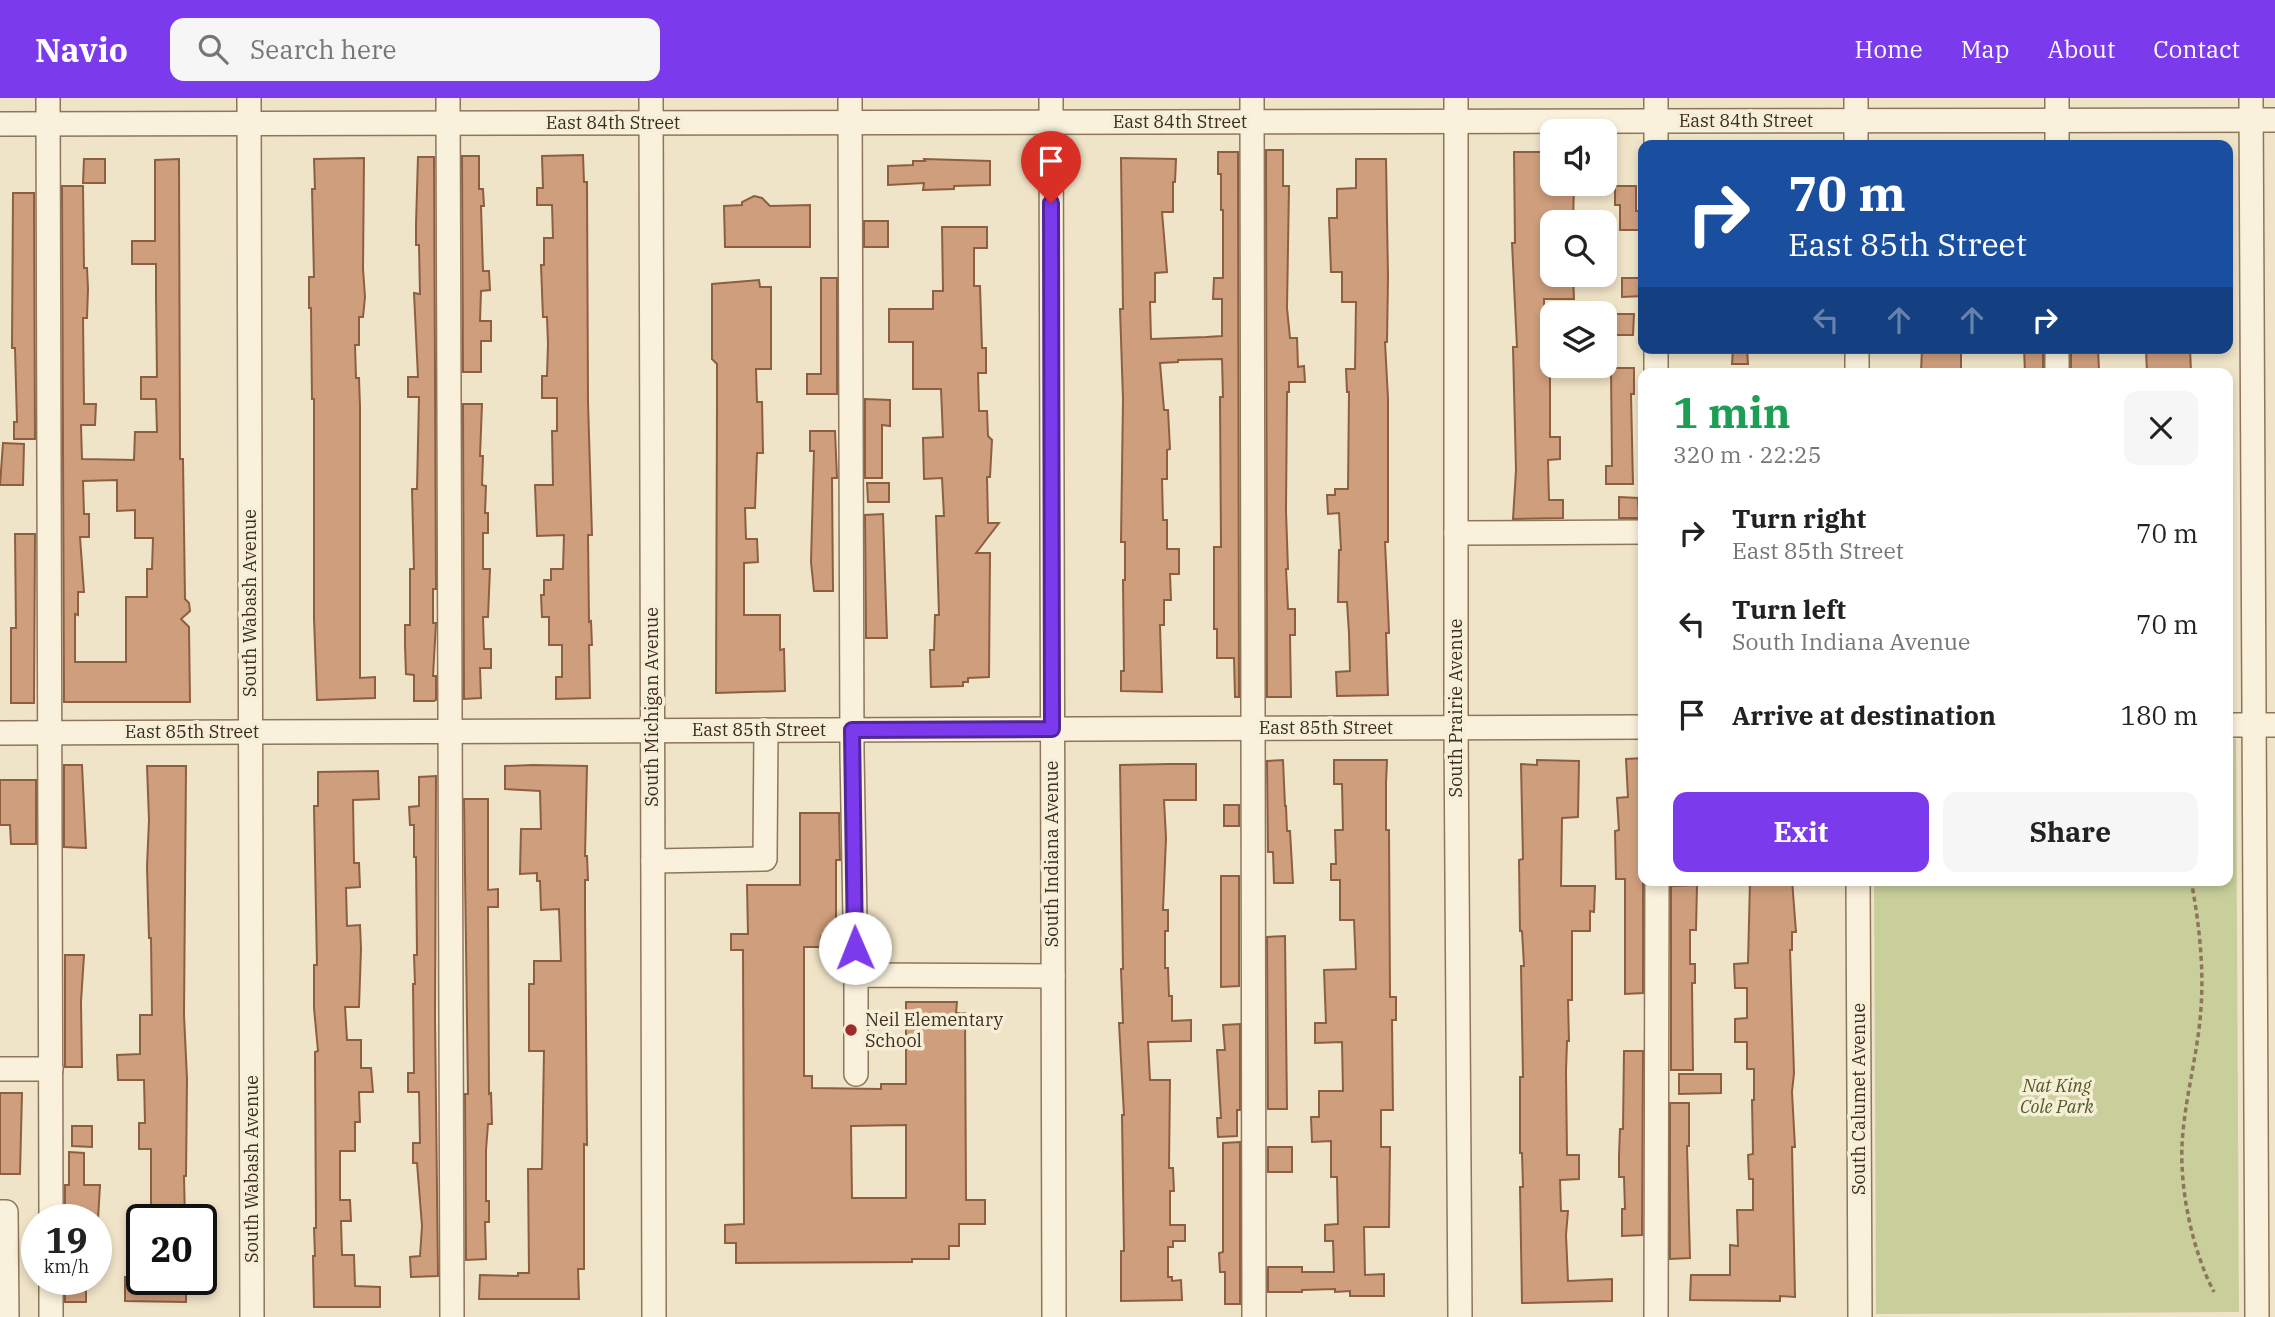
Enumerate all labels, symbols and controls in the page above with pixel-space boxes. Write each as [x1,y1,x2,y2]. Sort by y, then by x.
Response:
search box [170,18,660,81]
text: Navio [35,28,128,71]
icon: search [194,30,232,68]
text: Search here [250,32,396,66]
text: Home [1855,33,1923,65]
text: Map [1961,33,2009,65]
text: About [2047,33,2115,65]
text: Contact [2153,33,2240,65]
street label: East 84th Street [1679,109,1813,132]
street label: East 84th Street [1113,110,1247,133]
street label: East 84th Street [546,111,680,134]
map controls [1540,119,1617,378]
button: sound [1540,119,1617,196]
pin [1021,131,1081,203]
icon: arrive [1032,142,1070,180]
text: 70 m [1788,161,1906,224]
icon: right [1673,168,1764,259]
button: search [1540,210,1617,287]
text: East 85th Street [1788,223,2027,265]
button: layers [1540,301,1617,378]
icon: left [1807,301,1845,339]
icon: ahead [1880,301,1918,339]
icon: ahead [1953,301,1991,339]
icon: right [2026,301,2064,339]
text: 1 min [1673,385,1791,440]
button: close [2124,391,2198,465]
text: 320 m · 22:25 [1673,439,1822,469]
text: Turn right [1732,501,1866,535]
street label: South Wabash Avenue [238,509,261,697]
icon: right [1673,514,1711,552]
text: 70 m [2136,516,2198,550]
text: East 85th Street [1732,535,1904,565]
text: Turn left [1732,592,1846,626]
icon: left [1673,605,1711,643]
street label: South Michigan Avenue [640,607,663,807]
text: 70 m [2136,607,2198,641]
street label: South Prairie Avenue [1444,619,1467,797]
text: South Indiana Avenue [1732,626,1970,656]
icon: arrive [1673,696,1711,734]
text: Arrive at destination [1732,698,1996,732]
text: 180 m [2120,698,2198,732]
street label: East 85th Street [1259,716,1393,739]
street label: East 85th Street [692,718,826,741]
street label: East 85th Street [125,720,259,743]
street label: South Indiana Avenue [1040,761,1063,947]
button: Exit [1673,792,1929,872]
button: Share [1943,792,2198,872]
position arrow [818,911,892,985]
street label: South Calumet Avenue [1847,1003,1870,1195]
place label: Neil Elementary School [865,1008,1003,1052]
marker: Neil Elementary School [843,1022,859,1038]
park label: Nat King Cole Park [2020,1074,2094,1118]
street label: South Wabash Avenue [240,1075,263,1263]
speed limit sign: 20 [126,1204,217,1295]
text: 19 [45,1217,88,1263]
text: km/h [44,1255,89,1278]

